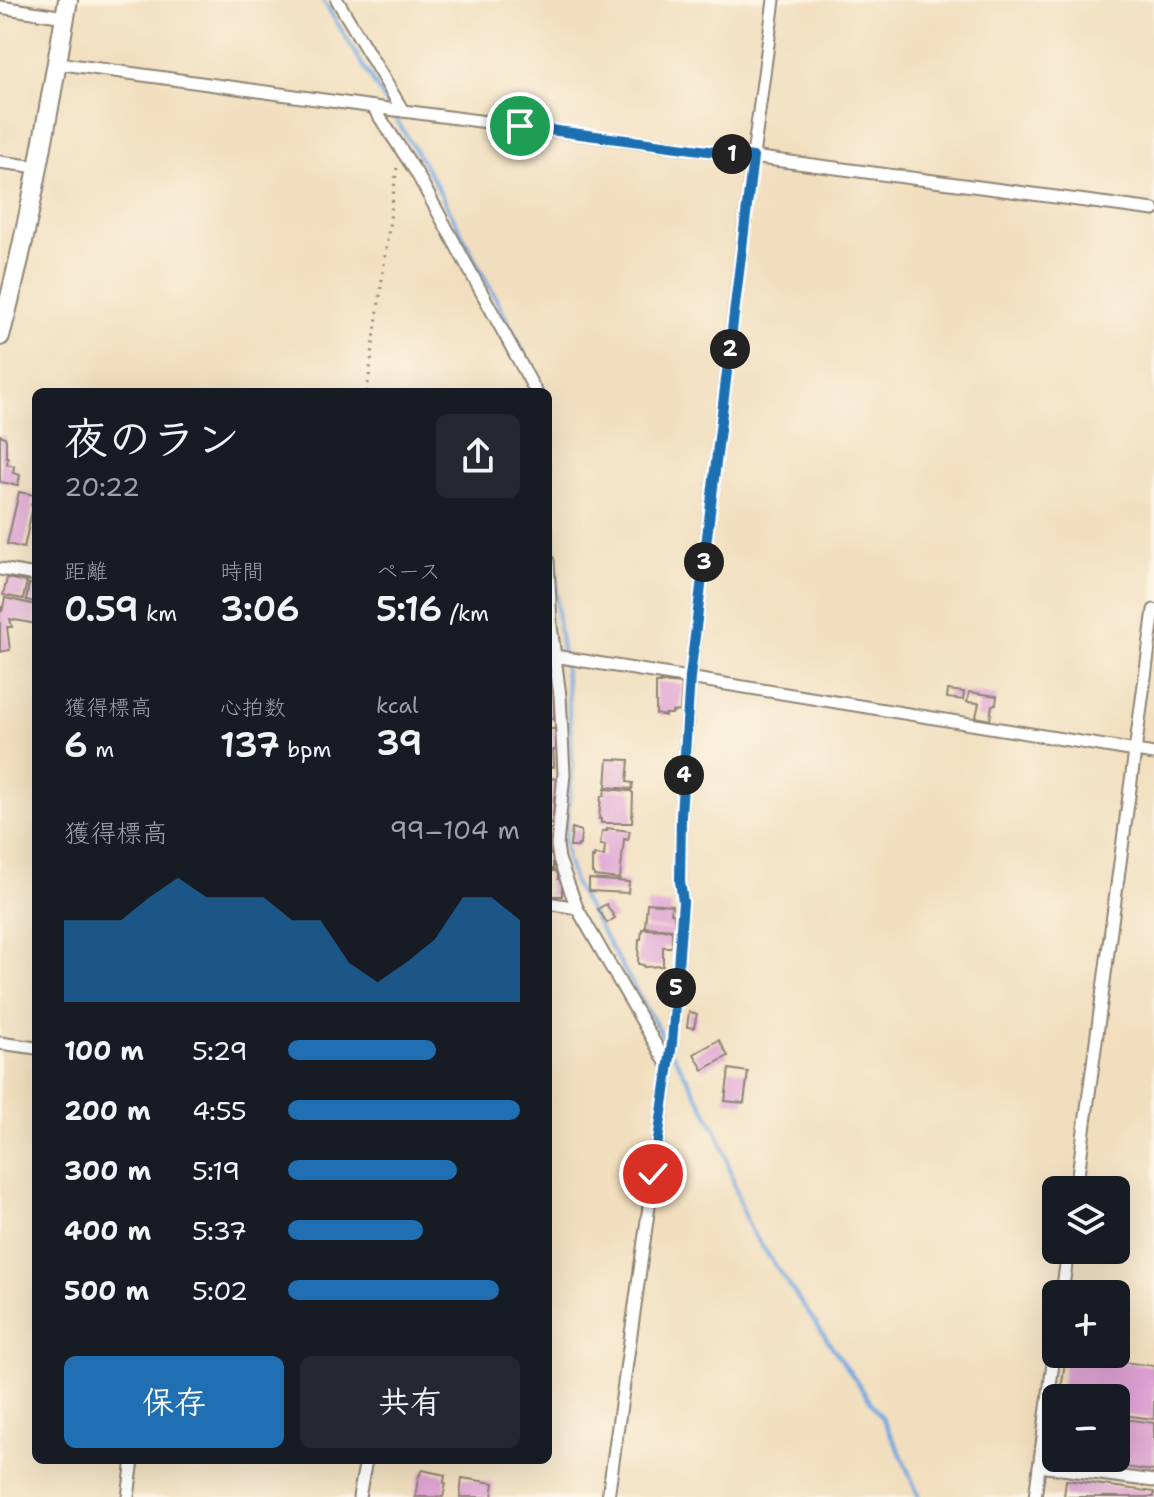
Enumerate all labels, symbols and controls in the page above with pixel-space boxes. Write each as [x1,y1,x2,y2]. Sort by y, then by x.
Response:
pin [486,92,554,160]
icon: arrive [498,104,542,148]
pin: 1 [712,134,752,174]
text: 1 [727,139,737,168]
pin: 2 [710,329,750,369]
text: 2 [722,334,738,363]
text: 夜のラン [64,409,240,468]
button: share [436,414,520,498]
text: 20:22 [64,469,140,504]
pin: 3 [684,542,724,582]
text: 3 [696,547,712,576]
text: 距離 [64,557,108,586]
text: 時間 [220,557,264,586]
text: ペース [376,557,441,586]
text: 0.59 [64,586,139,632]
text: 3:06 [220,586,300,632]
text: 5:16 [376,586,442,632]
text: km [139,599,177,628]
text: /km [442,599,489,628]
text: kcal [376,691,419,720]
text: 獲得標高 [64,693,152,722]
text: 心拍数 [220,693,286,722]
text: 39 [376,720,422,766]
text: 6 [64,722,88,768]
text: 137 [220,722,280,768]
text: m [88,735,114,764]
text: bpm [280,735,331,764]
pin: 4 [664,755,704,795]
text: 4 [676,760,692,789]
text: 99–104 m [389,812,520,847]
text: 獲得標高 [64,815,168,850]
pin: 5 [656,968,696,1008]
text: 5 [669,973,683,1002]
text: 100 m [64,1033,144,1068]
text: 5:29 [192,1033,248,1068]
text: 200 m [64,1093,151,1128]
text: 4:55 [192,1093,247,1128]
pin [619,1140,687,1208]
icon: check [631,1152,675,1196]
text: 300 m [64,1153,151,1188]
text: 5:19 [192,1153,240,1188]
map controls [1042,1176,1130,1472]
button: layers [1042,1176,1130,1264]
text: 400 m [64,1213,151,1248]
text: 5:37 [192,1213,247,1248]
text: 500 m [64,1273,149,1308]
text: 5:02 [192,1273,248,1308]
button: + [1042,1280,1130,1368]
button: 保存 [64,1356,284,1448]
button: 共有 [300,1356,520,1448]
button: − [1042,1384,1130,1472]

